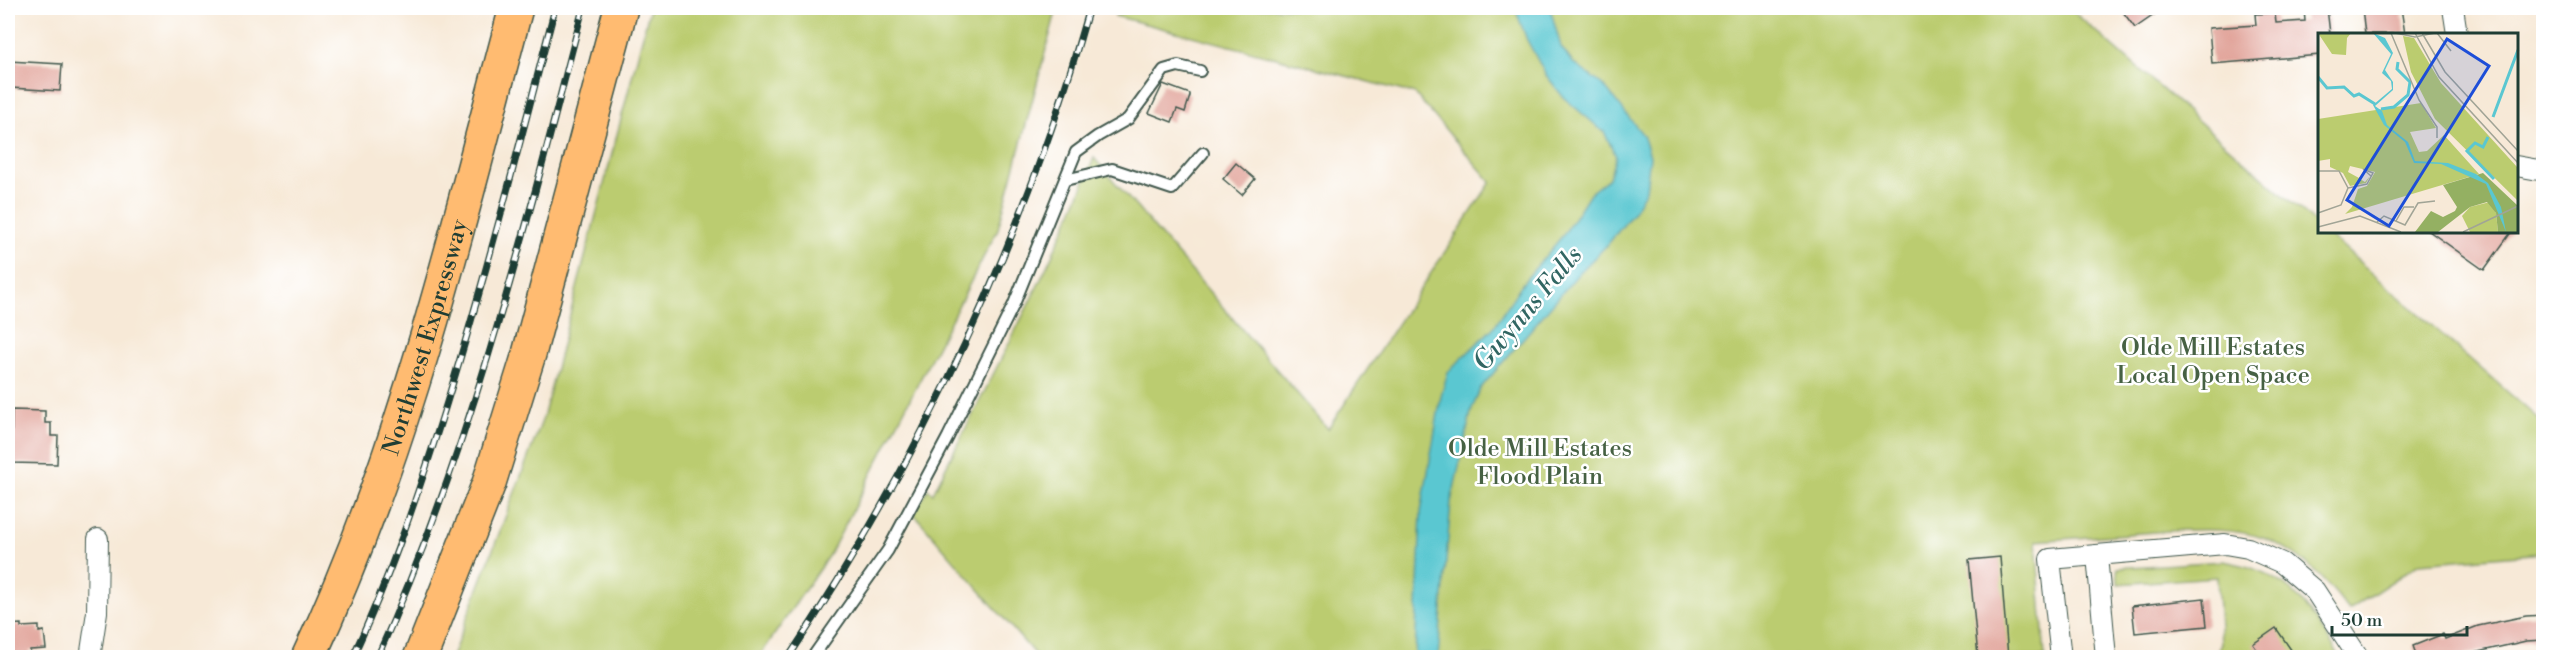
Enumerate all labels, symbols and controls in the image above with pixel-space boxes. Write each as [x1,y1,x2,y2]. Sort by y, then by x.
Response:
inset map [2318,33,2518,232]
street label: Northwest Expressway [376,216,475,459]
water label: Gwynns Falls [1466,240,1589,378]
park label: Olde Mill Estates Local Open Space [2116,333,2310,391]
park label: Olde Mill Estates Flood Plain [1448,434,1632,492]
scale bar [2332,599,2467,637]
text: 50 m [2341,609,2383,632]

